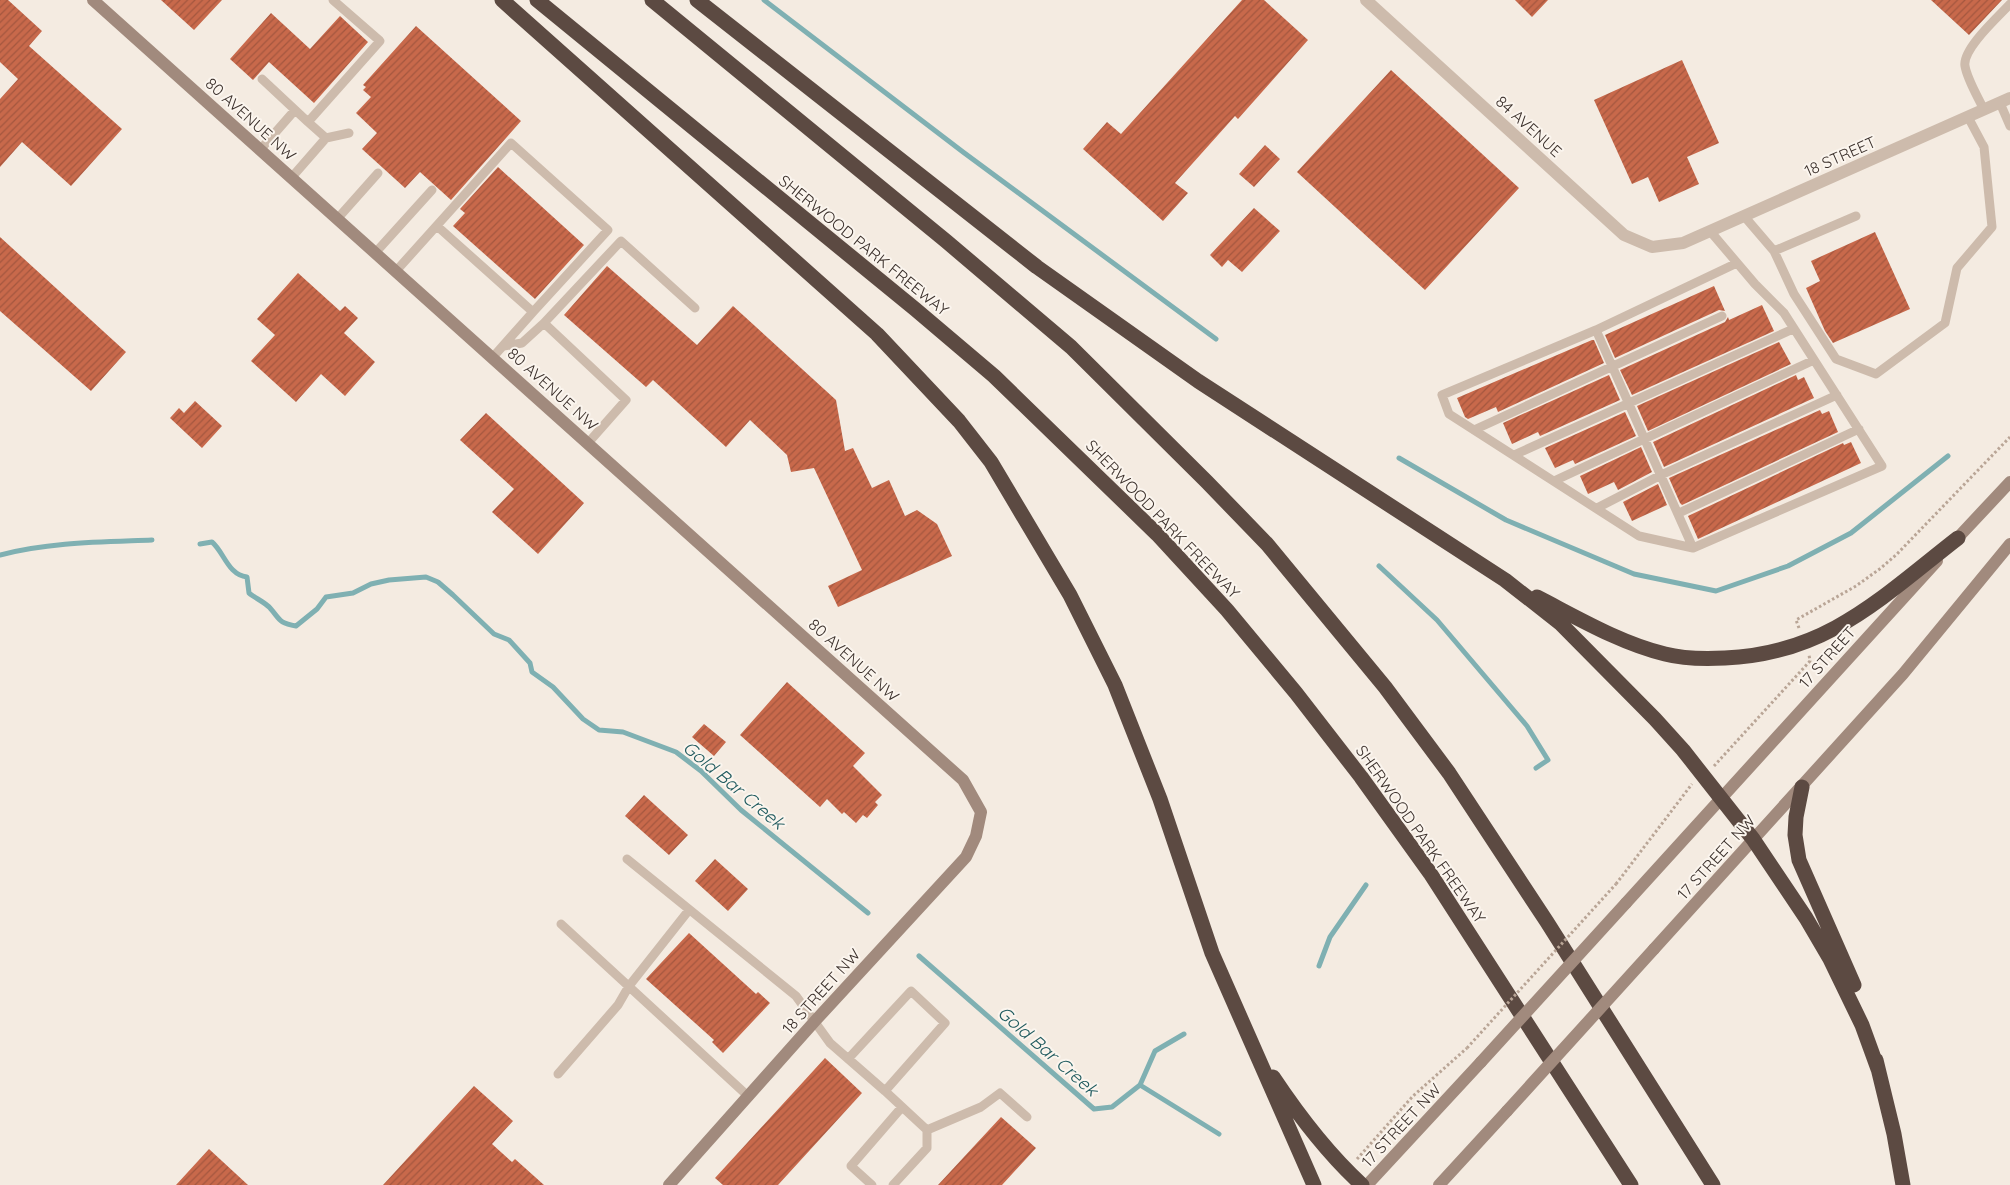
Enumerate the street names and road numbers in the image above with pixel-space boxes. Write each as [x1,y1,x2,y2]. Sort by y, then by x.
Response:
street label: 80 AVENUE NW [202,73,300,165]
street label: 84 AVENUE [1492,91,1566,161]
street label: 18 STREET [1801,131,1879,181]
street label: SHERWOOD PARK FREEWAY [775,170,953,320]
street label: 80 AVENUE NW [504,343,602,435]
street label: SHERWOOD PARK FREEWAY [1082,435,1244,603]
street label: 80 AVENUE NW [805,614,903,706]
street label: 17 STREET [1794,622,1860,692]
street label: SHERWOOD PARK FREEWAY [1352,741,1490,927]
street label: 17 STREET NW [1673,810,1759,904]
street label: 18 STREET NW [778,944,864,1038]
street label: 17 STREET NW [1357,1079,1445,1171]

